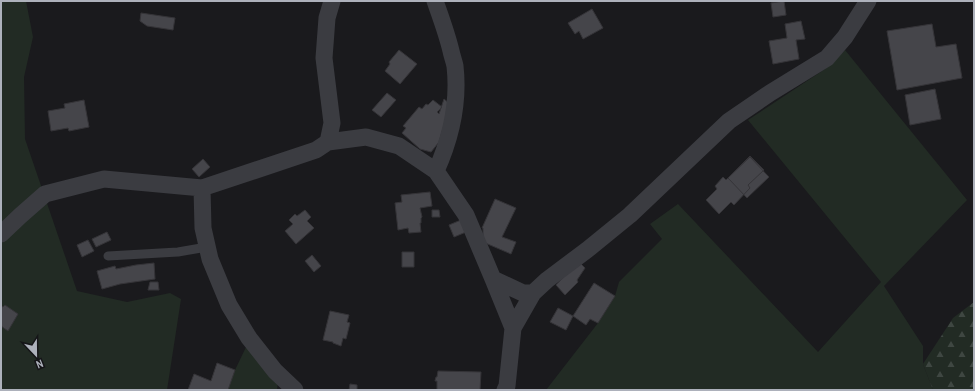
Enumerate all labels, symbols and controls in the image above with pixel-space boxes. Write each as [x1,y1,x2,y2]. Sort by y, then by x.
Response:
north arrow [16,335,56,375]
text: N [34,357,45,372]

